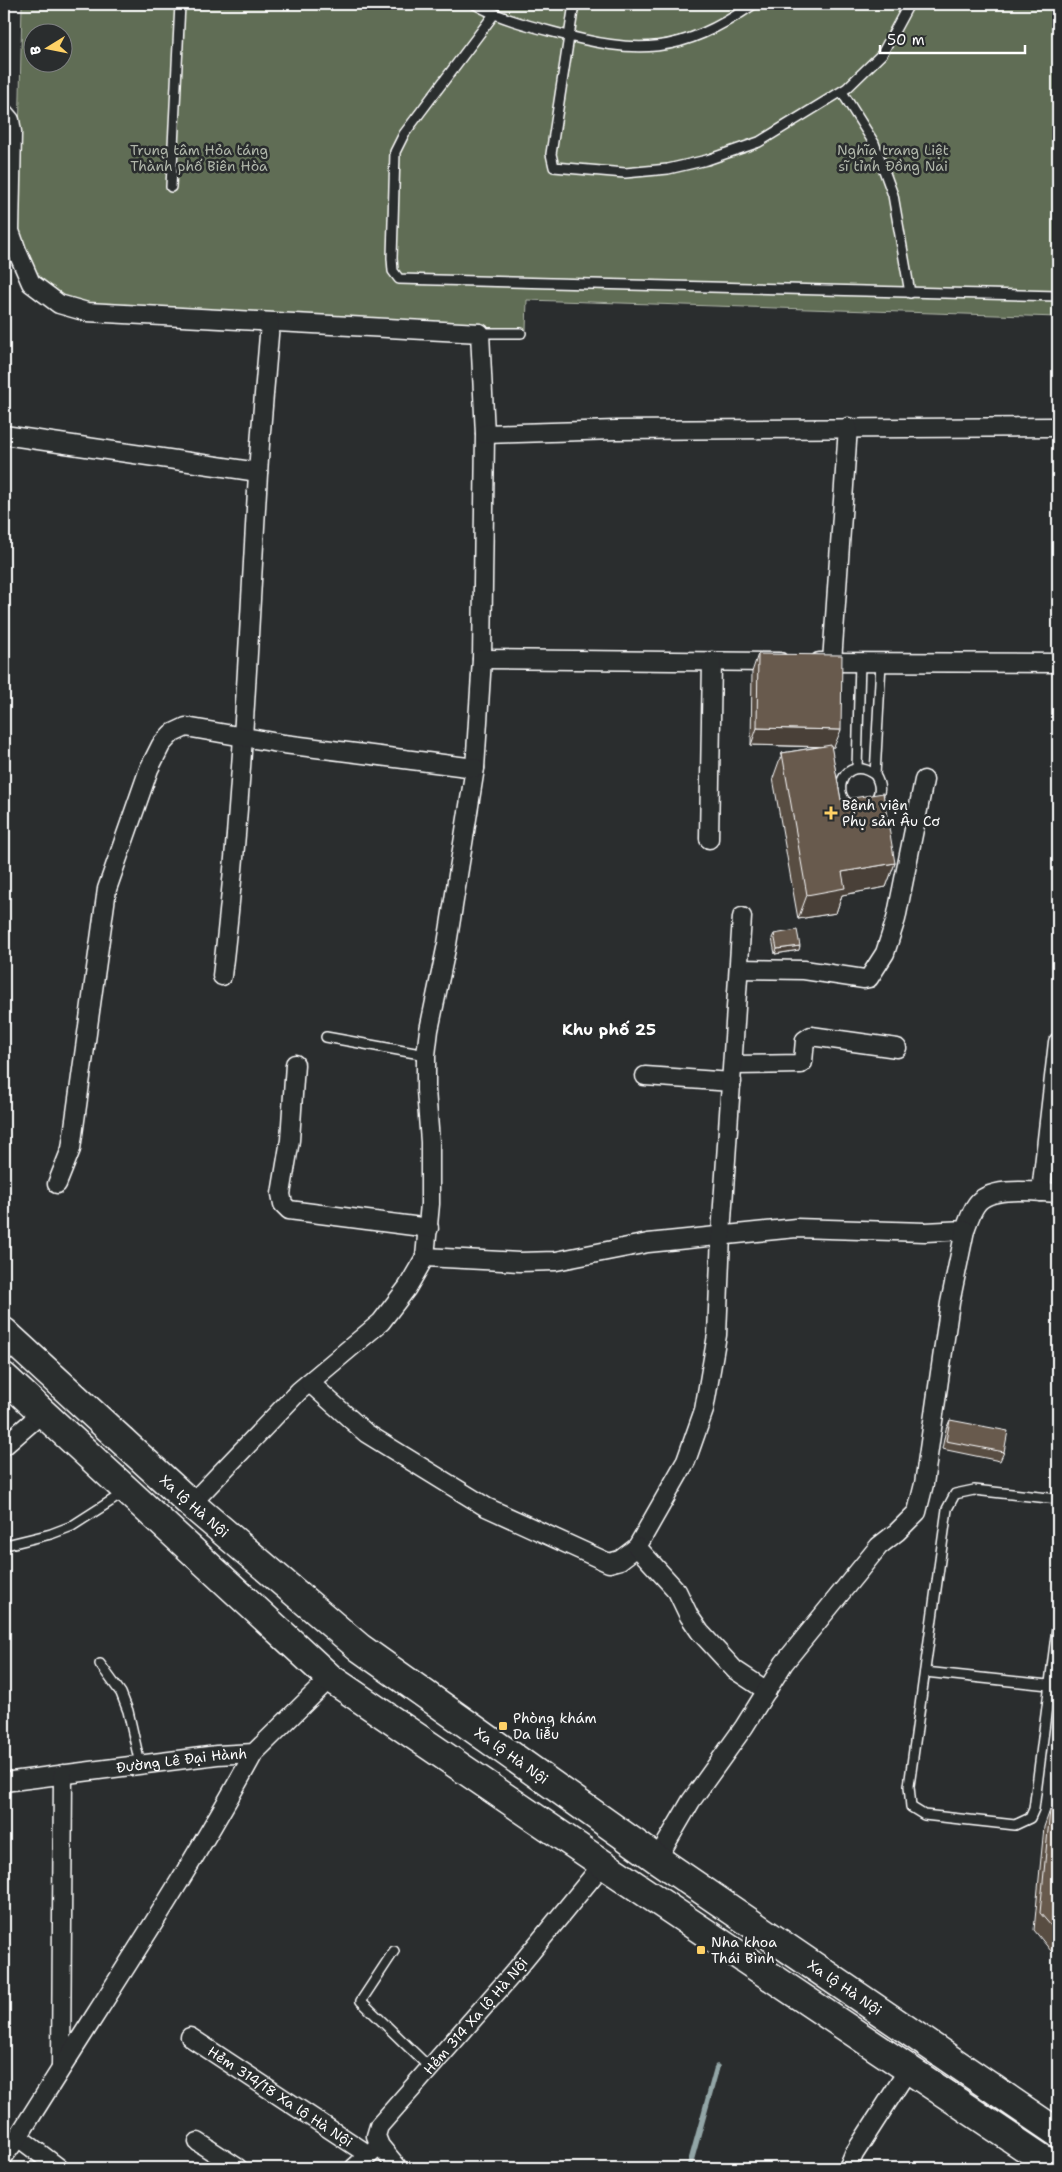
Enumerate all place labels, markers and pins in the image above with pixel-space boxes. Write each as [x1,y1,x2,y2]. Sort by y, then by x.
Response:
place label: Bệnh viện Phụ sản Âu Cơ [842,796,940,830]
marker: Bệnh viện Phụ sản Âu Cơ [824,806,838,820]
place label: Phòng khám Da liễu [513,1709,597,1743]
marker: Phòng khám Da liễu [497,1720,509,1732]
place label: Nha khoa Thái Bình [711,1933,777,1967]
marker: Nha khoa Thái Bình [695,1944,707,1956]

